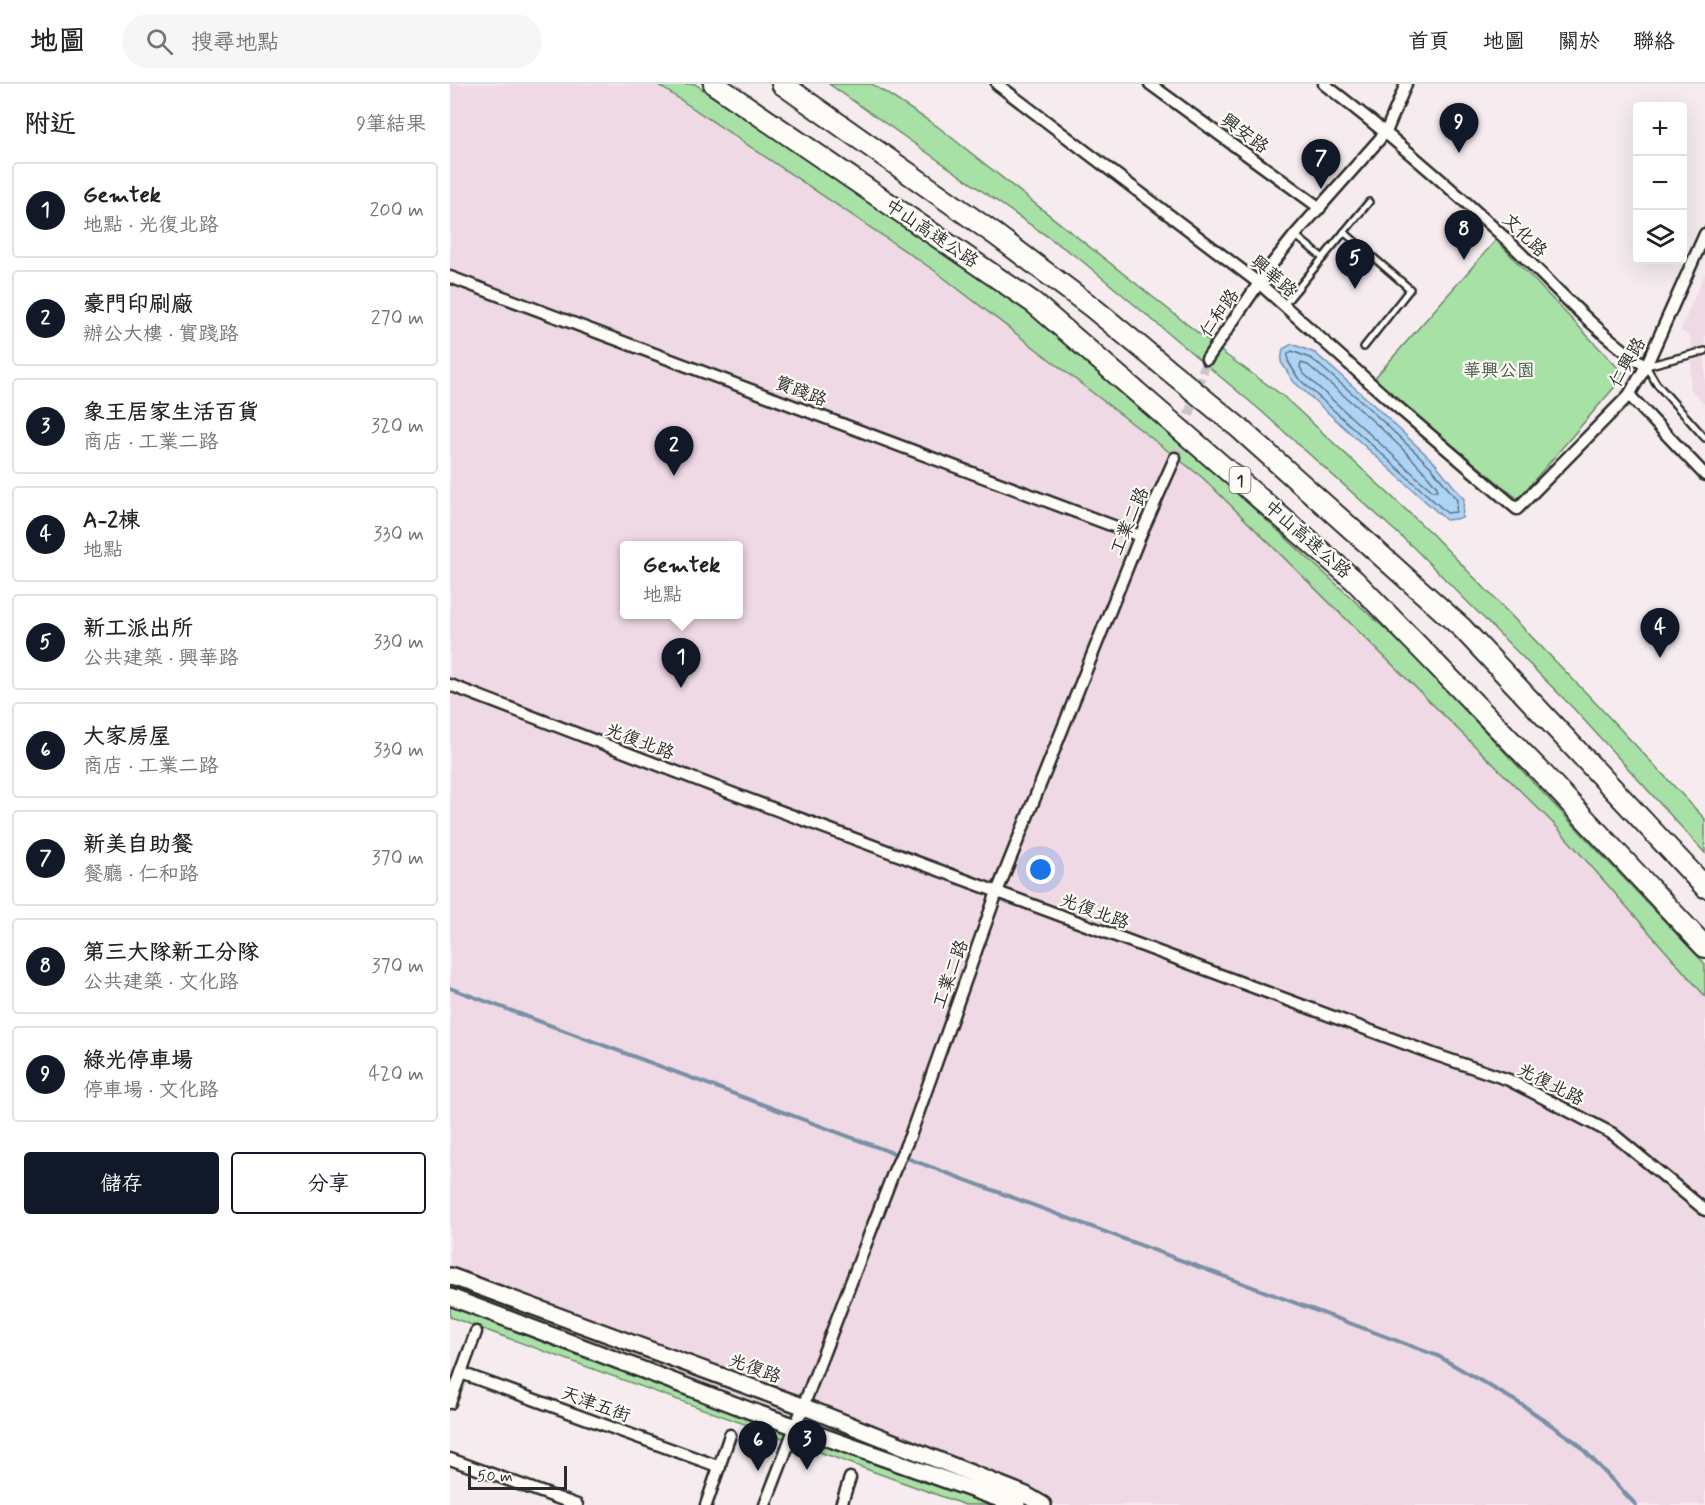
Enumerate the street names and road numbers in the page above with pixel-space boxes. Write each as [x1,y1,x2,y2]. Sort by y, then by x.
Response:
street label: 興安路 [1216,108,1273,159]
street label: 中山高速公路 [880,194,983,274]
street label: 文化路 [1497,208,1552,263]
street label: 興華路 [1245,250,1302,303]
street label: 仁和路 [1195,285,1245,343]
street label: 仁興路 [1604,333,1652,392]
street label: 實踐路 [771,371,830,413]
road number: 1 [1230,467,1250,493]
street label: 工業二路 [1105,484,1155,559]
street label: 中山高速公路 [1259,495,1356,584]
street label: 光復北路 [602,718,678,766]
street label: 光復北路 [1057,888,1133,936]
street label: 工業二路 [927,936,975,1012]
street label: 光復北路 [1513,1058,1588,1112]
street label: 光復路 [725,1348,784,1389]
street label: 天津五街 [558,1381,634,1429]

